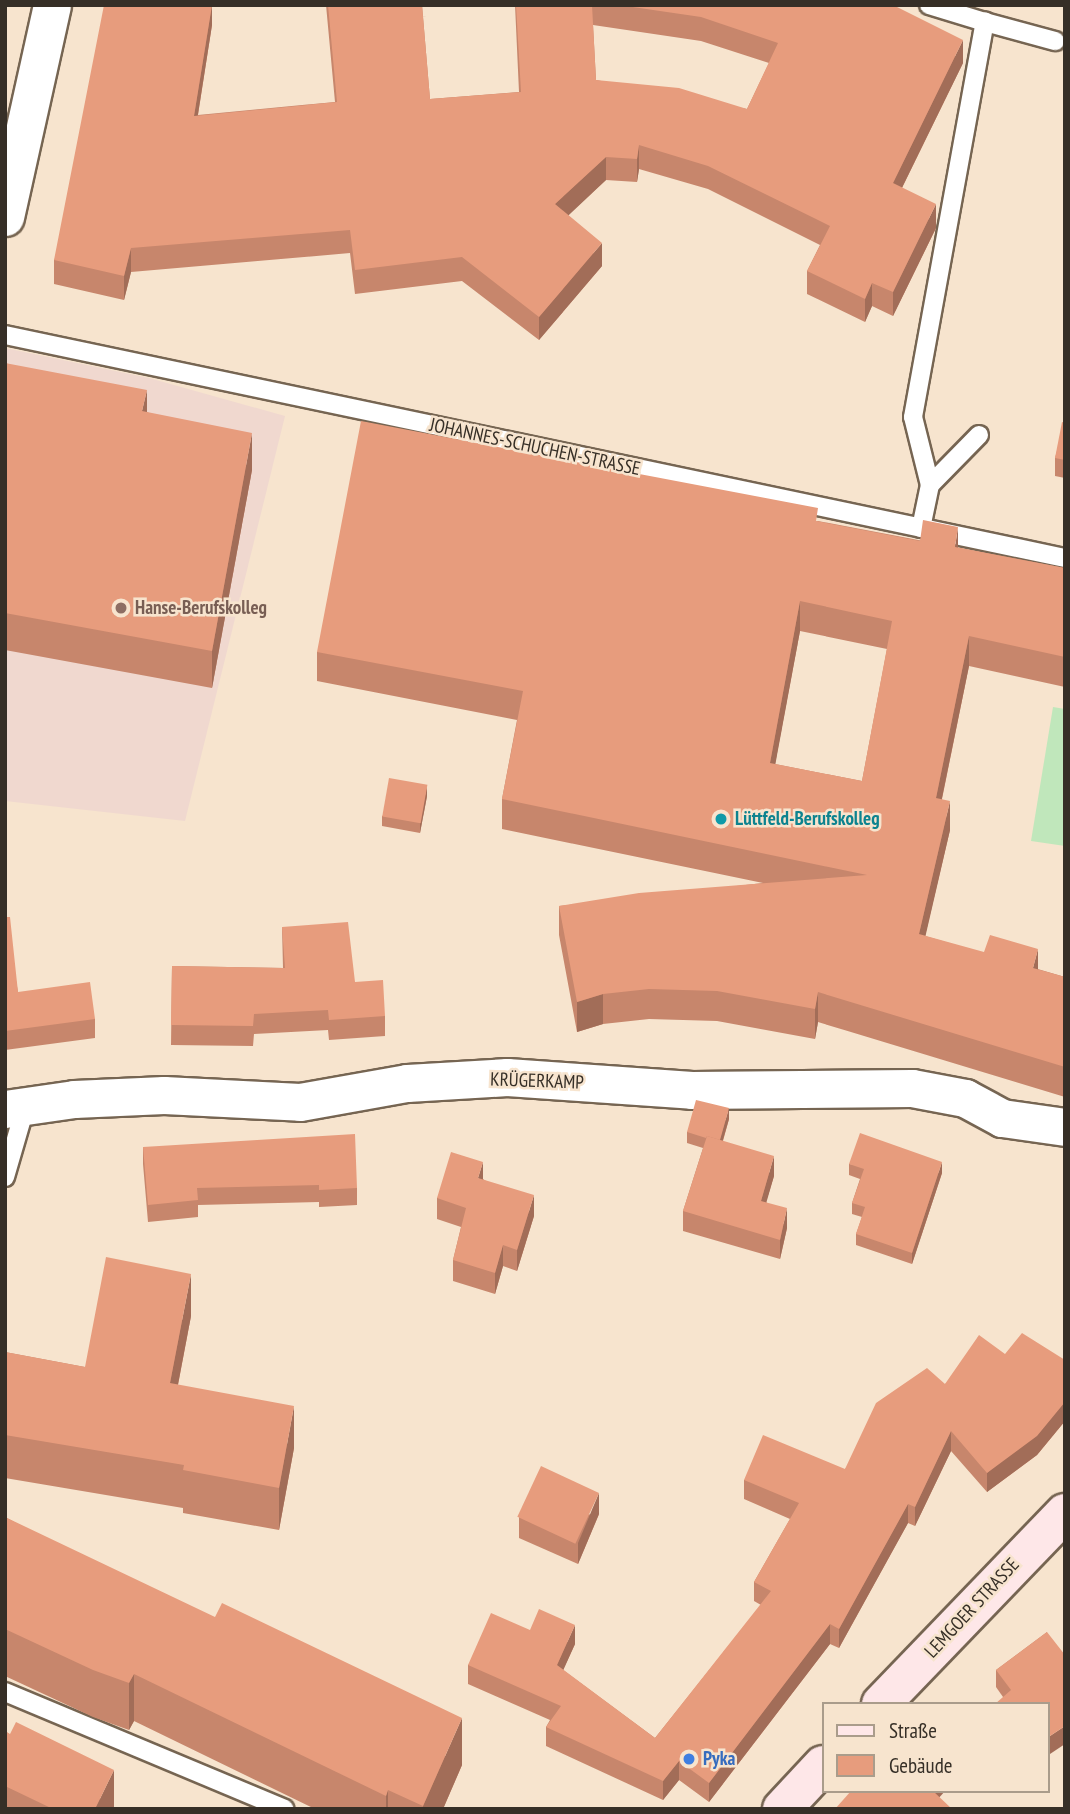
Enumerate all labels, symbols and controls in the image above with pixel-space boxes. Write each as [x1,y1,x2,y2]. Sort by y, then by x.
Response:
street label: JOHANNES-SCHUCHEN-STRASSE [428,414,642,480]
place label: Hanse-Berufskolleg [135,597,267,619]
marker: Hanse-Berufskolleg [113,600,129,616]
place label: Lüttfeld-Berufskolleg [735,808,880,830]
marker: Lüttfeld-Berufskolleg [713,811,729,827]
street label: KRÜGERKAMP [490,1068,584,1094]
street label: LEMGOER STRASSE [920,1553,1024,1663]
legend [822,1702,1049,1793]
text: Straße [889,1717,937,1744]
place label: Pyka [703,1748,735,1770]
marker: Pyka [681,1751,697,1767]
text: Gebäude [889,1752,952,1779]

